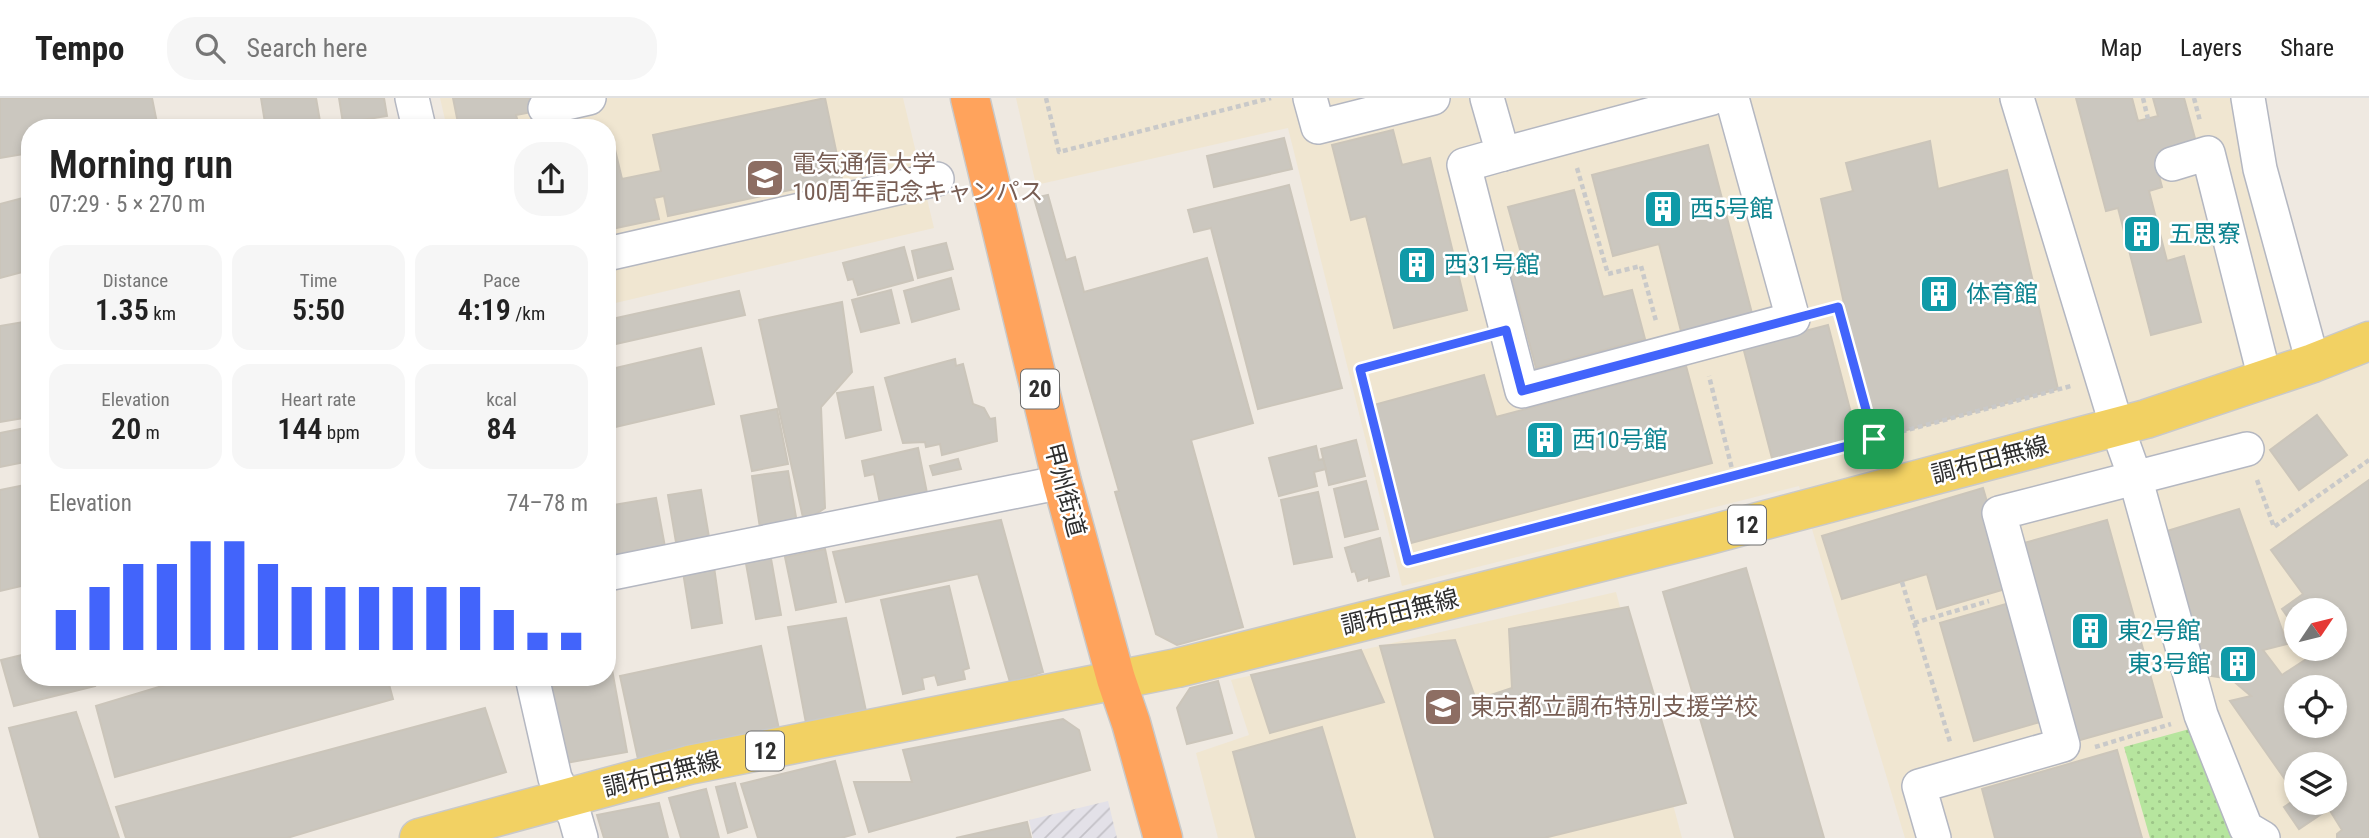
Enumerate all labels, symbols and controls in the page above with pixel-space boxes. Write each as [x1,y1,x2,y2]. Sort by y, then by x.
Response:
search box [167,17,657,80]
text: Tempo [35,29,125,68]
icon: search [191,29,229,67]
text: Search here [247,33,367,63]
text: Map [2101,34,2142,62]
text: Layers [2180,34,2242,62]
text: Share [2280,34,2334,62]
button: share [514,142,588,216]
text: Morning run [49,143,233,187]
place label: 電気通信大学 100周年記念キャンパス [792,150,1044,206]
school or university icon: 電気通信大学 100周年記念キャンパス [744,157,786,199]
building icon: 西5号館 [1642,188,1684,230]
text: 07:29 · 5 × 270 m [49,191,205,218]
place label: 西5号館 [1690,195,1774,223]
building icon: 五思寮 [2121,213,2163,255]
place label: 五思寮 [2169,220,2241,248]
building icon: 西31号館 [1396,244,1438,286]
place label: 西31号館 [1444,251,1540,279]
text: Distance [103,269,168,292]
text: Time [300,269,337,292]
text: Pace [483,269,520,292]
building icon: 体育館 [1918,273,1960,315]
place label: 体育館 [1966,280,2038,308]
text: 1.35 [95,292,149,327]
text: 5:50 [292,292,345,327]
text: 4:19 [458,292,511,327]
text: km [149,302,176,325]
text: /km [511,302,545,325]
road number: 20 [1021,370,1059,408]
text: Elevation [101,388,170,411]
text: Heart rate [281,388,356,411]
text: kcal [486,388,517,411]
pin [1844,409,1904,469]
text: 20 [111,411,141,446]
text: 144 [277,411,322,446]
text: 84 [486,411,517,446]
building icon: 西10号館 [1524,419,1566,461]
icon: arrive [1855,420,1893,458]
text: m [141,421,160,444]
text: bpm [322,421,360,444]
place label: 西10号館 [1572,426,1668,454]
street label: 調布田無線 [1928,431,2052,489]
street label: 甲州街道 [1039,440,1091,540]
text: Elevation [49,490,132,517]
text: 74–78 m [507,490,588,517]
road number: 12 [1728,506,1766,544]
street label: 調布田無線 [1338,584,1462,640]
north arrow [2284,598,2347,662]
map controls [2284,598,2347,815]
building icon: 東2号館 [2069,610,2111,652]
place label: 東2号館 [2117,617,2201,645]
building icon: 東3号館 [2217,643,2259,685]
place label: 東3号館 [2127,650,2211,678]
button: locate [2284,675,2347,738]
school or university icon: 東京都立調布特別支援学校 [1422,686,1464,728]
place label: 東京都立調布特別支援学校 [1470,693,1758,721]
road number: 12 [746,732,784,771]
street label: 調布田無線 [600,746,724,802]
button: layers [2284,752,2347,815]

